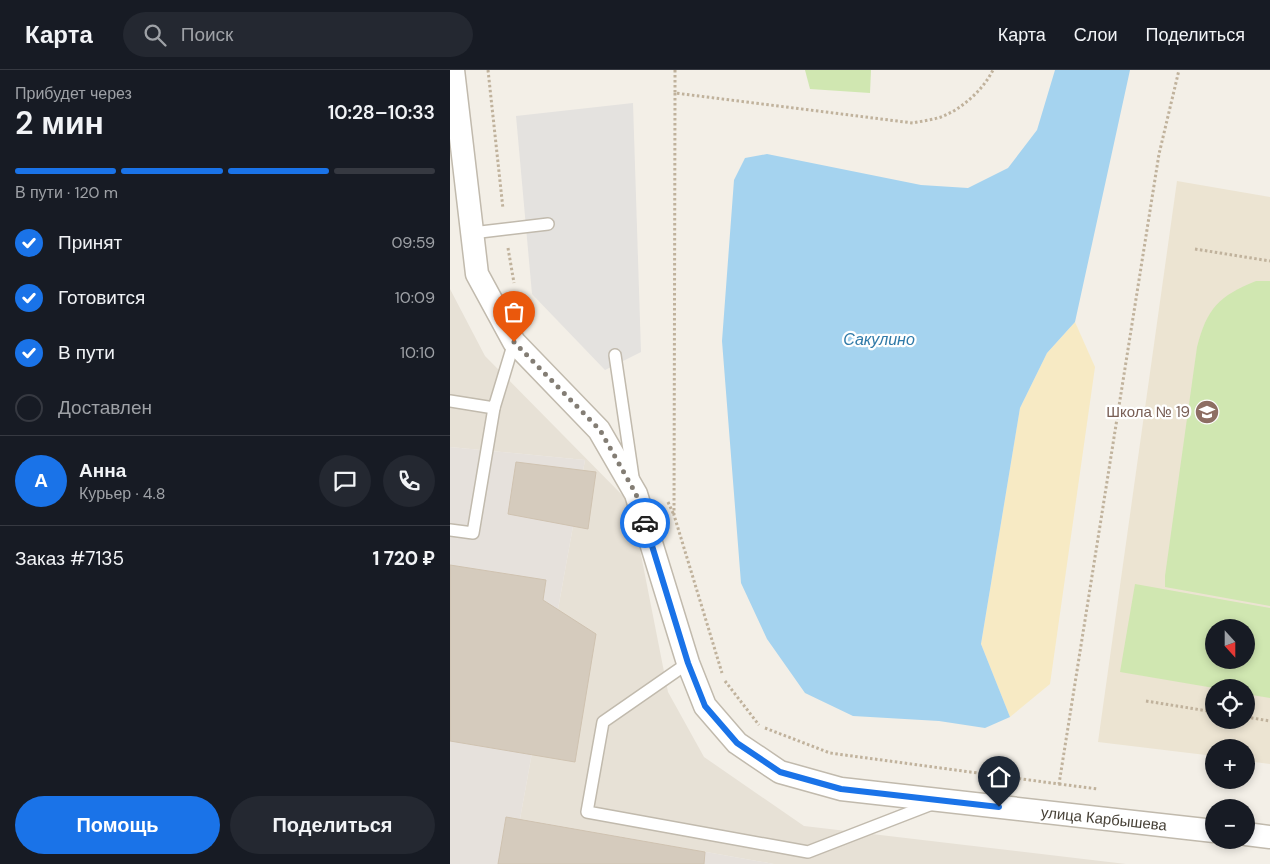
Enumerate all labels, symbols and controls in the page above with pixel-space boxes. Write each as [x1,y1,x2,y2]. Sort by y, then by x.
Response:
search box [123,12,473,57]
text: Карта [25,19,93,50]
icon: search [141,21,169,49]
text: Поиск [181,22,233,47]
text: Карта [998,23,1046,47]
text: Слои [1074,23,1118,47]
text: Поделиться [1146,23,1245,47]
text: Прибудет через [15,83,132,104]
text: 10:28–10:33 [328,100,435,125]
text: 2 мин [15,102,104,144]
text: В пути · 120 m [15,182,118,203]
icon: check [15,229,43,257]
text: Принят [58,230,122,255]
text: 09:59 [391,232,435,253]
icon: check [15,284,43,312]
text: Готовится [58,285,145,310]
text: 10:09 [395,287,435,308]
pin [493,291,535,342]
icon: bag [500,298,528,326]
water label: Сакулино [843,329,915,350]
icon: check [15,339,43,367]
text: В пути [58,340,115,365]
text: 10:10 [400,342,435,363]
text: Доставлен [58,395,152,420]
school or university icon: Школа № 19 [1194,399,1220,425]
place label: Школа № 19 [1106,402,1190,422]
button: chat [319,455,371,507]
button: phone [383,455,435,507]
text: Анна [79,458,126,483]
text: А [34,468,48,493]
text: Курьер · 4.8 [79,483,165,504]
courier [620,498,670,548]
icon: car [631,509,659,537]
text: Заказ #7135 [15,546,124,571]
text: 1 720 ₽ [372,546,435,571]
north arrow [1205,619,1255,669]
map controls [1205,619,1255,849]
button: locate [1205,679,1255,729]
button: + [1205,739,1255,789]
pin [978,756,1020,807]
icon: home [985,763,1013,791]
button: Помощь [15,796,220,854]
button: Поделиться [230,796,435,854]
button: − [1205,799,1255,849]
street label: улица Карбышева [1040,802,1169,836]

